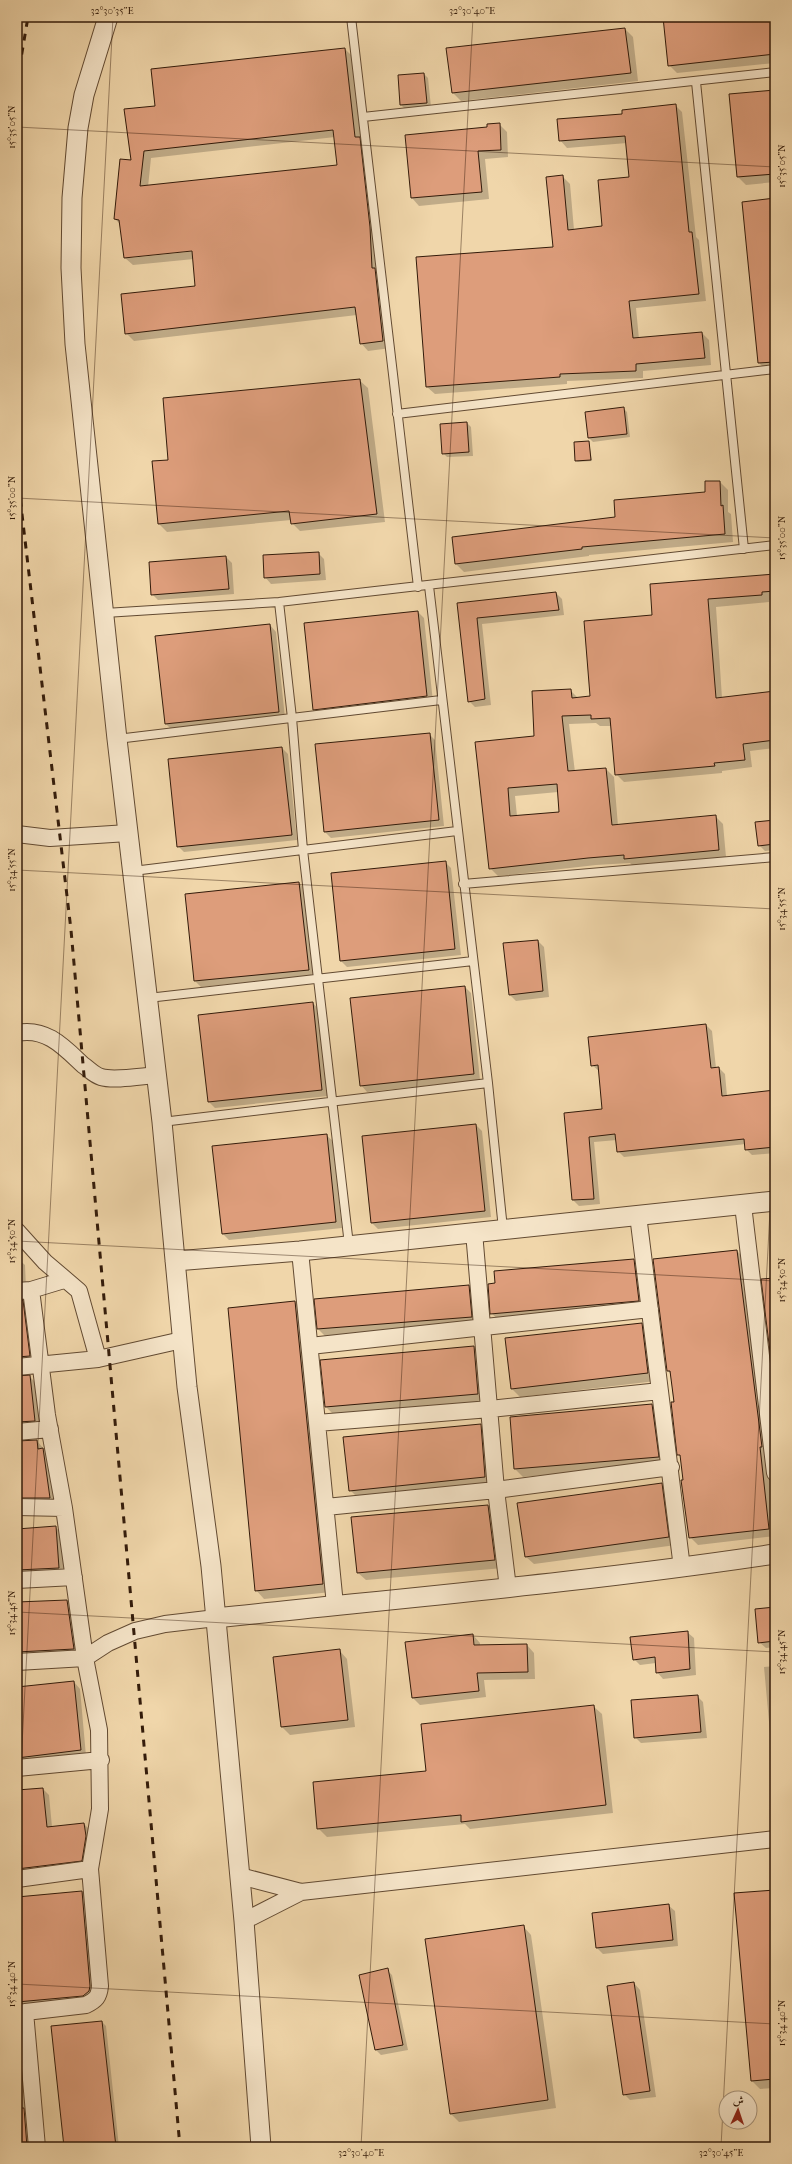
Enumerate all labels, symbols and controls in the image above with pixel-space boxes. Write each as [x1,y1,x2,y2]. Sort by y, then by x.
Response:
text: 32°30'35"E [90,5,134,17]
text: 32°30'40"E [449,5,495,17]
text: 15°35'05"N [6,105,18,149]
text: 15°35'05"N [776,144,788,188]
text: 15°35'00"N [6,475,18,520]
text: 15°35'00"N [776,515,788,560]
text: 15°34'55"N [6,848,18,892]
text: 15°34'55"N [776,887,788,931]
text: 15°34'50"N [6,1218,18,1263]
text: 15°34'50"N [776,1257,788,1302]
text: 15°34'45"N [6,1590,18,1636]
text: 15°34'45"N [776,1629,788,1675]
text: 15°34'40"N [6,1960,18,2007]
text: 15°34'40"N [776,1999,788,2046]
north arrow [718,2090,758,2130]
text: ش [733,2094,744,2107]
text: 32°30'40"E [338,2147,384,2159]
text: 32°30'45"E [699,2147,743,2159]

